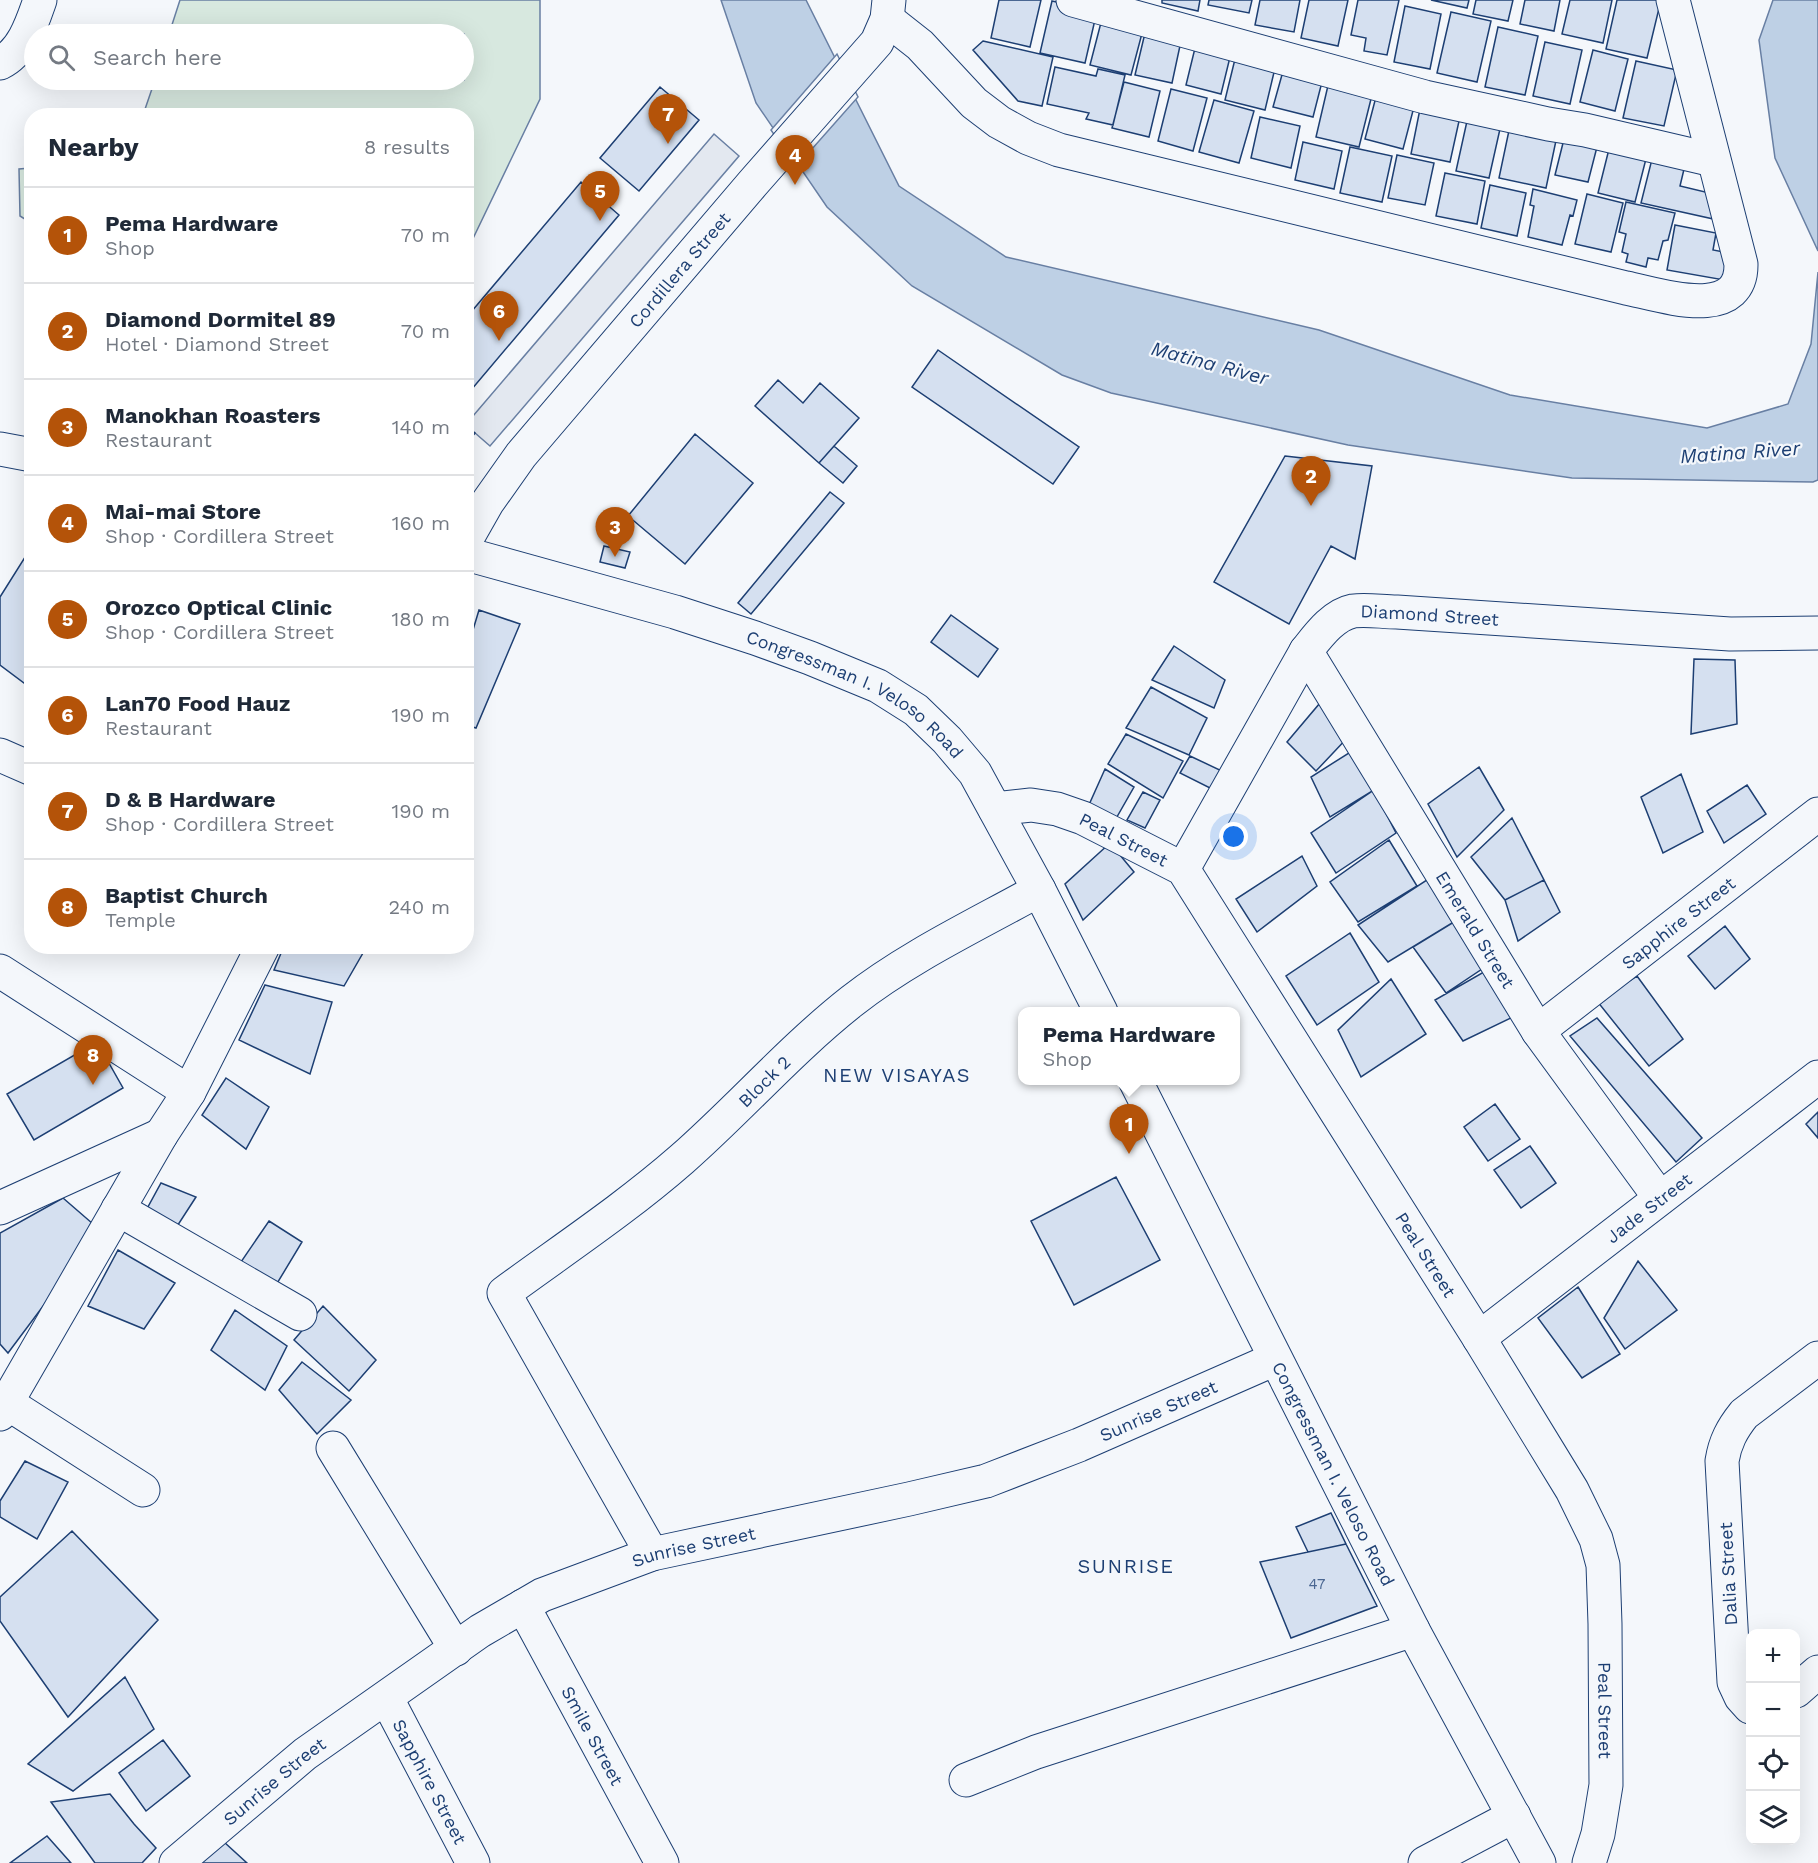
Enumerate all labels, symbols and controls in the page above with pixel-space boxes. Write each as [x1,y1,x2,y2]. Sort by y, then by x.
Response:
search box [24,24,474,90]
icon: search [45,41,78,74]
text: Search here [93,45,222,70]
pin: 7 [648,94,688,144]
text: Nearby [48,132,139,162]
text: 8 results [364,135,450,159]
pin: 4 [776,136,814,185]
pin: 5 [580,172,620,221]
street label: Cordillera Street [624,207,734,332]
text: Pema Hardware [105,211,278,236]
text: 1 [63,223,72,247]
text: 70 m [401,223,450,247]
text: Shop [105,236,155,260]
pin: 6 [480,292,518,341]
text: Diamond Dormitel 89 [105,307,336,332]
text: 2 [62,319,73,343]
text: 70 m [401,319,450,343]
text: Hotel · Diamond Street [105,332,329,356]
water label: Matina River [1149,336,1272,390]
text: Manokhan Roasters [105,403,320,428]
text: 3 [62,415,73,439]
text: 140 m [392,415,450,439]
text: Restaurant [105,428,212,452]
water label: Matina River [1679,436,1802,468]
pin: 2 [1292,456,1330,506]
text: Mai-mai Store [105,499,261,524]
pin: 3 [596,508,634,557]
text: 4 [61,511,74,535]
text: 160 m [392,511,450,535]
text: Shop · Cordillera Street [105,524,334,548]
text: Orozco Optical Clinic [105,595,332,620]
street label: Diamond Street [1360,600,1500,629]
text: 5 [62,607,73,631]
text: 180 m [392,607,450,631]
text: Shop · Cordillera Street [105,620,334,644]
street label: Congressman I. Veloso Road [744,625,968,762]
text: Lan70 Food Hauz [105,691,290,716]
text: 6 [61,703,74,727]
text: 190 m [392,703,450,727]
text: Restaurant [105,716,212,740]
text: D & B Hardware [105,787,276,812]
text: 7 [61,799,74,823]
text: 190 m [392,799,450,823]
street label: Peal Street [1076,808,1172,870]
text: Shop · Cordillera Street [105,812,334,836]
your location [1219,822,1248,851]
street label: Emerald Street [1432,867,1520,992]
street label: Sapphire Street [1617,872,1739,973]
text: Baptist Church [105,883,268,908]
text: 8 [61,895,74,919]
text: 240 m [388,895,450,919]
text: Temple [105,908,176,932]
popup [1018,1007,1240,1085]
text: Pema Hardware [1042,1022,1216,1047]
pin: 8 [74,1036,112,1085]
text: Shop [1042,1047,1092,1071]
street label: Block 2 [733,1051,794,1111]
district label: NEW VISAYAS [823,1063,971,1087]
pin: 1 [1110,1104,1148,1154]
street label: Jade Street [1602,1168,1696,1247]
street label: Peal Street [1392,1208,1461,1301]
street label: Congressman I. Veloso Road [1268,1358,1399,1589]
street label: Sunrise Street [1096,1375,1221,1445]
street label: Dalia Street [1715,1521,1741,1626]
street label: Sunrise Street [629,1522,758,1571]
district label: SUNRISE [1078,1554,1174,1578]
house number: 47 [1309,1575,1325,1593]
map controls [1746,1629,1800,1845]
button: + [1746,1629,1800,1683]
street label: Peal Street [1595,1662,1616,1759]
street label: Smile Street [558,1682,628,1789]
button: − [1746,1683,1800,1737]
street label: Sapphire Street [389,1715,472,1848]
street label: Sunrise Street [219,1732,330,1829]
button: locate [1746,1737,1800,1791]
button: layers [1746,1791,1800,1845]

